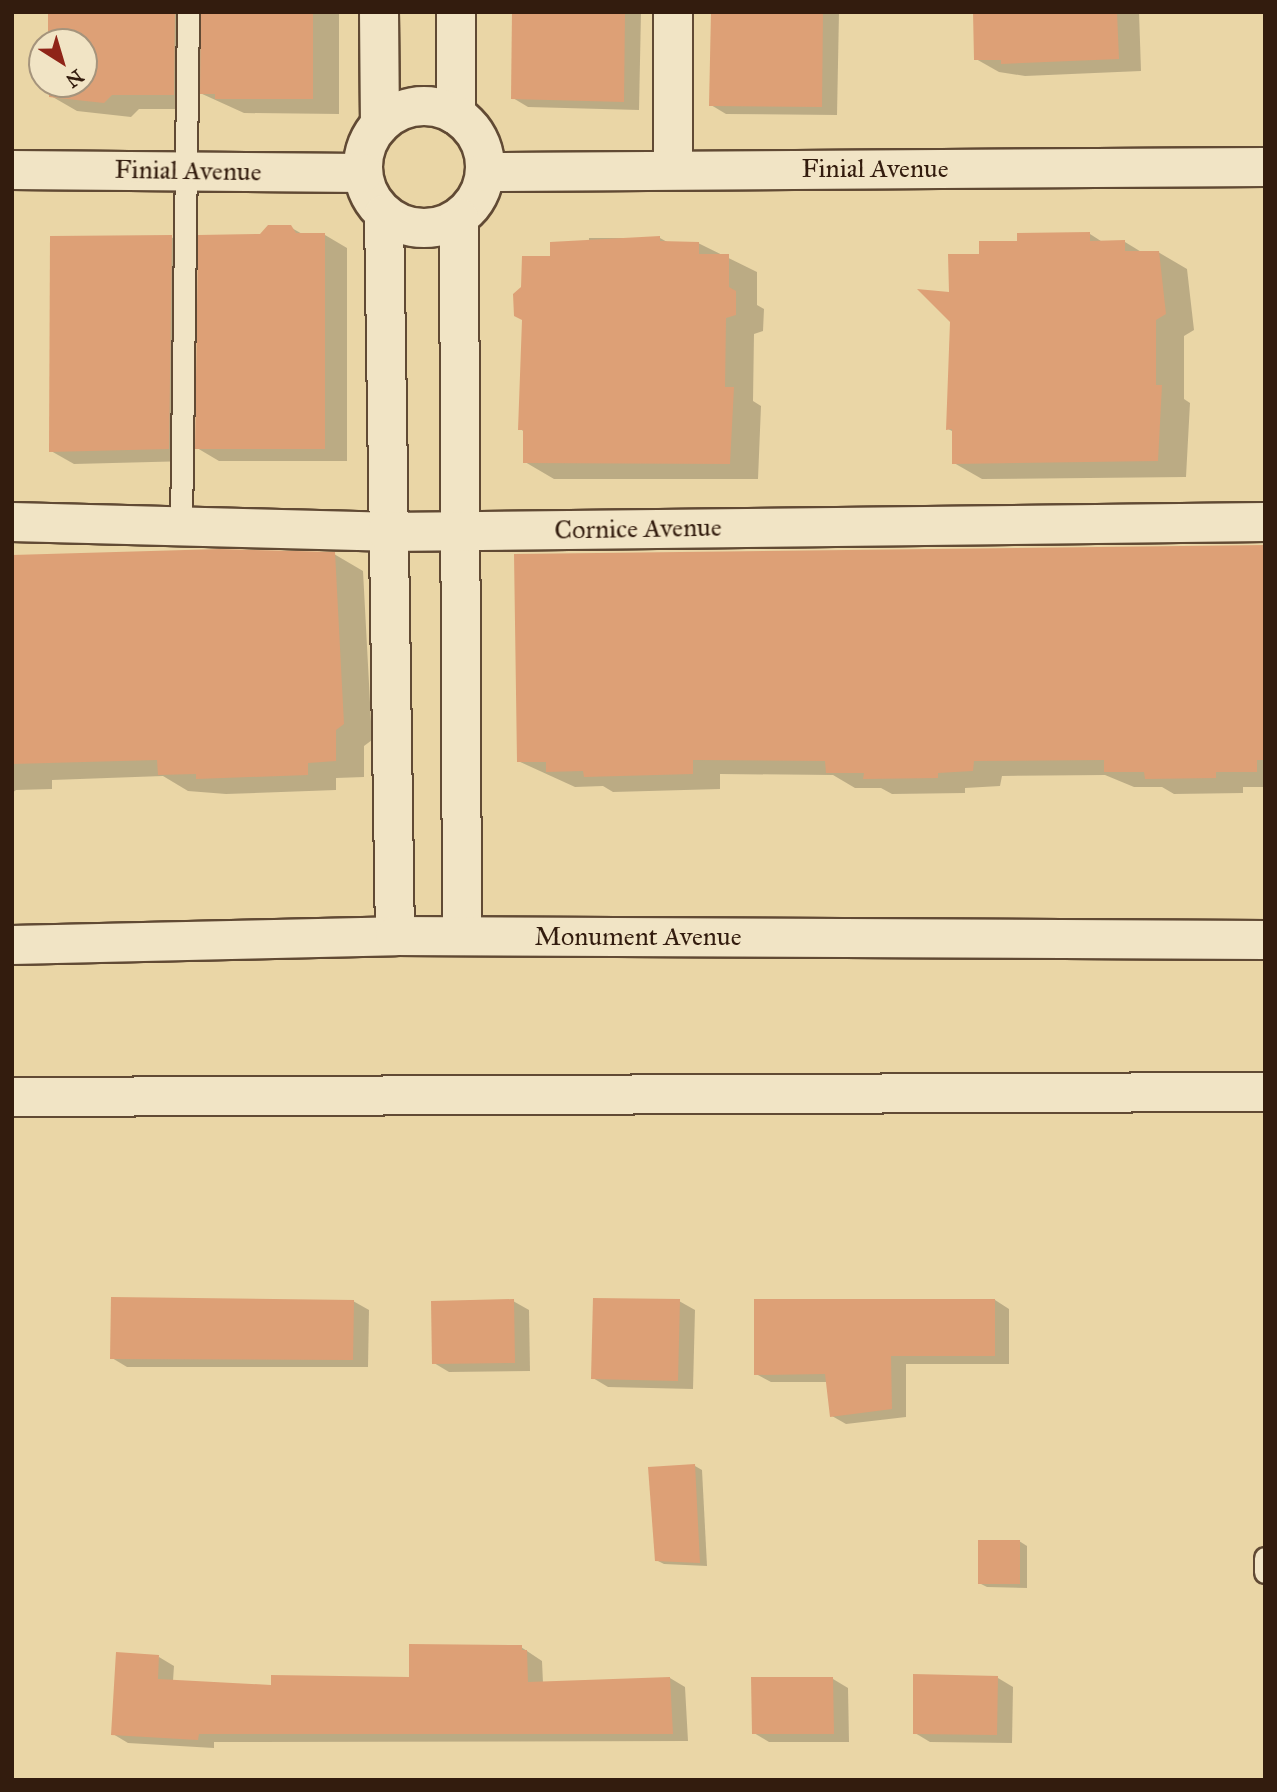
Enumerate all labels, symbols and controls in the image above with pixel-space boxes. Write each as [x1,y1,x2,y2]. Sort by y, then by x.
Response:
north arrow [28,28,98,98]
text: N [61,65,88,93]
street label: Finial Avenue [801,153,949,185]
street label: Finial Avenue [114,154,262,188]
street label: Cornice Avenue [554,512,722,546]
street label: Monument Avenue [535,921,741,953]

